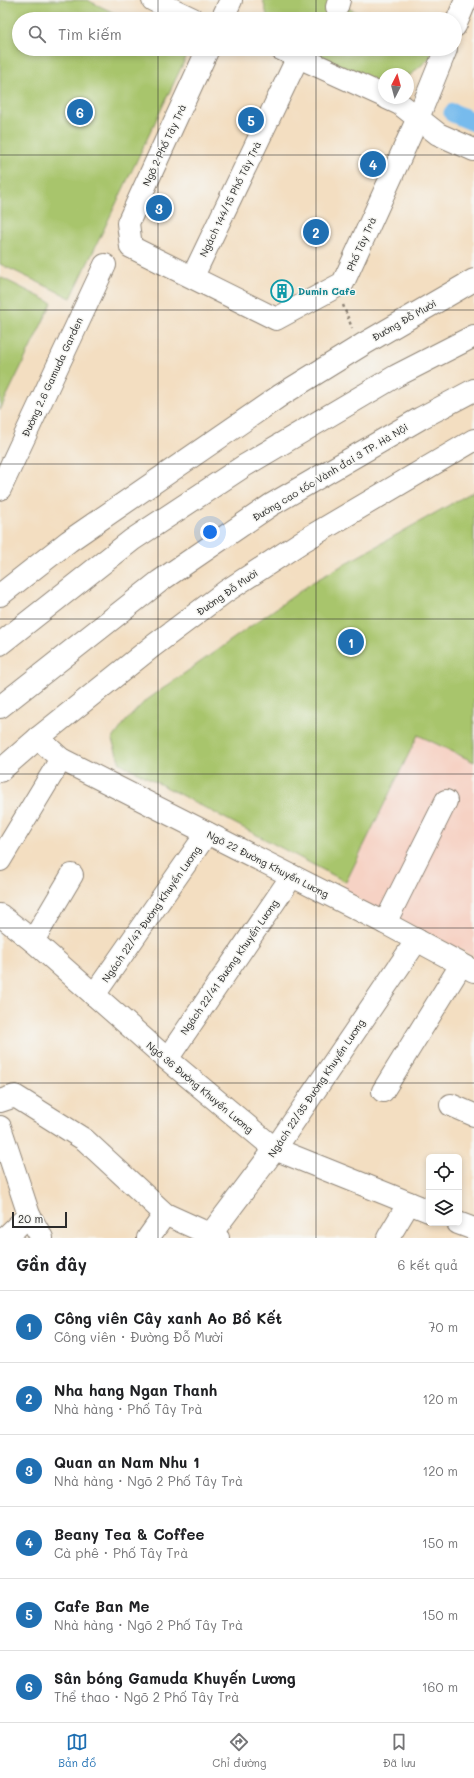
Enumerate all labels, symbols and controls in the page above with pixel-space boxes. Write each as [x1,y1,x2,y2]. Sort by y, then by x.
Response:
search box [12,12,462,56]
icon: search [26,23,48,45]
text: Tìm kiếm [58,24,122,44]
north arrow [378,68,414,104]
pin: 6 [67,97,93,127]
street label: Ngõ 2 Phố Tây Trà [139,102,189,188]
pin: 5 [238,105,264,135]
street label: Ngách 144/15 Phố Tây Trà [196,139,264,259]
pin: 4 [360,149,386,179]
pin: 3 [146,193,172,223]
street label: Phố Tây Trà [343,215,379,273]
pin: 2 [303,217,329,247]
building icon: Dumin Cafe [269,278,295,304]
place label: Dumin Cafe [298,284,355,298]
street label: Đường Đỗ Mười [369,296,439,344]
street label: Đường 2.6 Gamuda Garden [18,315,86,439]
street label: Đường cao tốc Vành đai 3 TP. Hà Nội [250,420,410,524]
your location [200,522,220,542]
street label: Đường Đỗ Mười [194,566,260,618]
pin: 1 [338,627,364,657]
street label: Ngõ 22 Đường Khuyến Lương [205,827,332,901]
street label: Ngách 22/47 Đường Khuyến Lương [98,843,204,985]
street label: Ngách 22/41 Đường Khuyến Lương [177,896,281,1038]
street label: Ngách 22/35 Đường Khuyến Lương [264,1016,368,1160]
street label: Ngõ 36 Đường Khuyến Lương [143,1038,257,1136]
map controls [426,1154,462,1226]
button: locate [426,1154,462,1190]
button: layers [426,1190,462,1226]
scale bar [12,1210,67,1229]
text: 20 m [18,1211,43,1226]
text: Gần đây [16,1253,87,1275]
text: 6 kết quả [398,1256,458,1273]
text: Công viên Cây xanh Ao Bồ Kết [54,1308,282,1328]
text: 1 [26,1318,32,1335]
text: 70 m [428,1318,458,1335]
text: Công viên · Đường Đỗ Mười [54,1328,223,1345]
text: Nha hang Ngan Thanh [54,1380,217,1400]
text: 2 [25,1390,33,1407]
text: 120 m [422,1390,458,1407]
text: Nhà hàng · Phố Tây Trà [54,1400,203,1417]
text: Quan an Nam Nhu 1 [54,1452,200,1472]
text: 3 [25,1462,33,1479]
text: 120 m [422,1462,458,1479]
text: Nhà hàng · Ngõ 2 Phố Tây Trà [54,1472,243,1489]
text: Beany Tea & Coffee [54,1524,204,1544]
text: 4 [25,1534,33,1551]
text: 150 m [422,1534,458,1551]
text: Cà phê · Phố Tây Trà [54,1544,188,1561]
text: Cafe Ban Me [54,1596,150,1616]
text: 5 [25,1606,33,1623]
text: 150 m [422,1606,458,1623]
text: Nhà hàng · Ngõ 2 Phố Tây Trà [54,1616,243,1633]
text: Sân bóng Gamuda Khuyến Lương [54,1668,296,1688]
text: 6 [25,1678,33,1695]
text: 160 m [422,1678,458,1695]
text: Thể thao · Ngõ 2 Phố Tây Trà [54,1688,239,1705]
tab: Bản đồ [58,1731,96,1770]
tab: Chỉ đường [212,1731,266,1770]
tab: Đã lưu [383,1731,416,1770]

